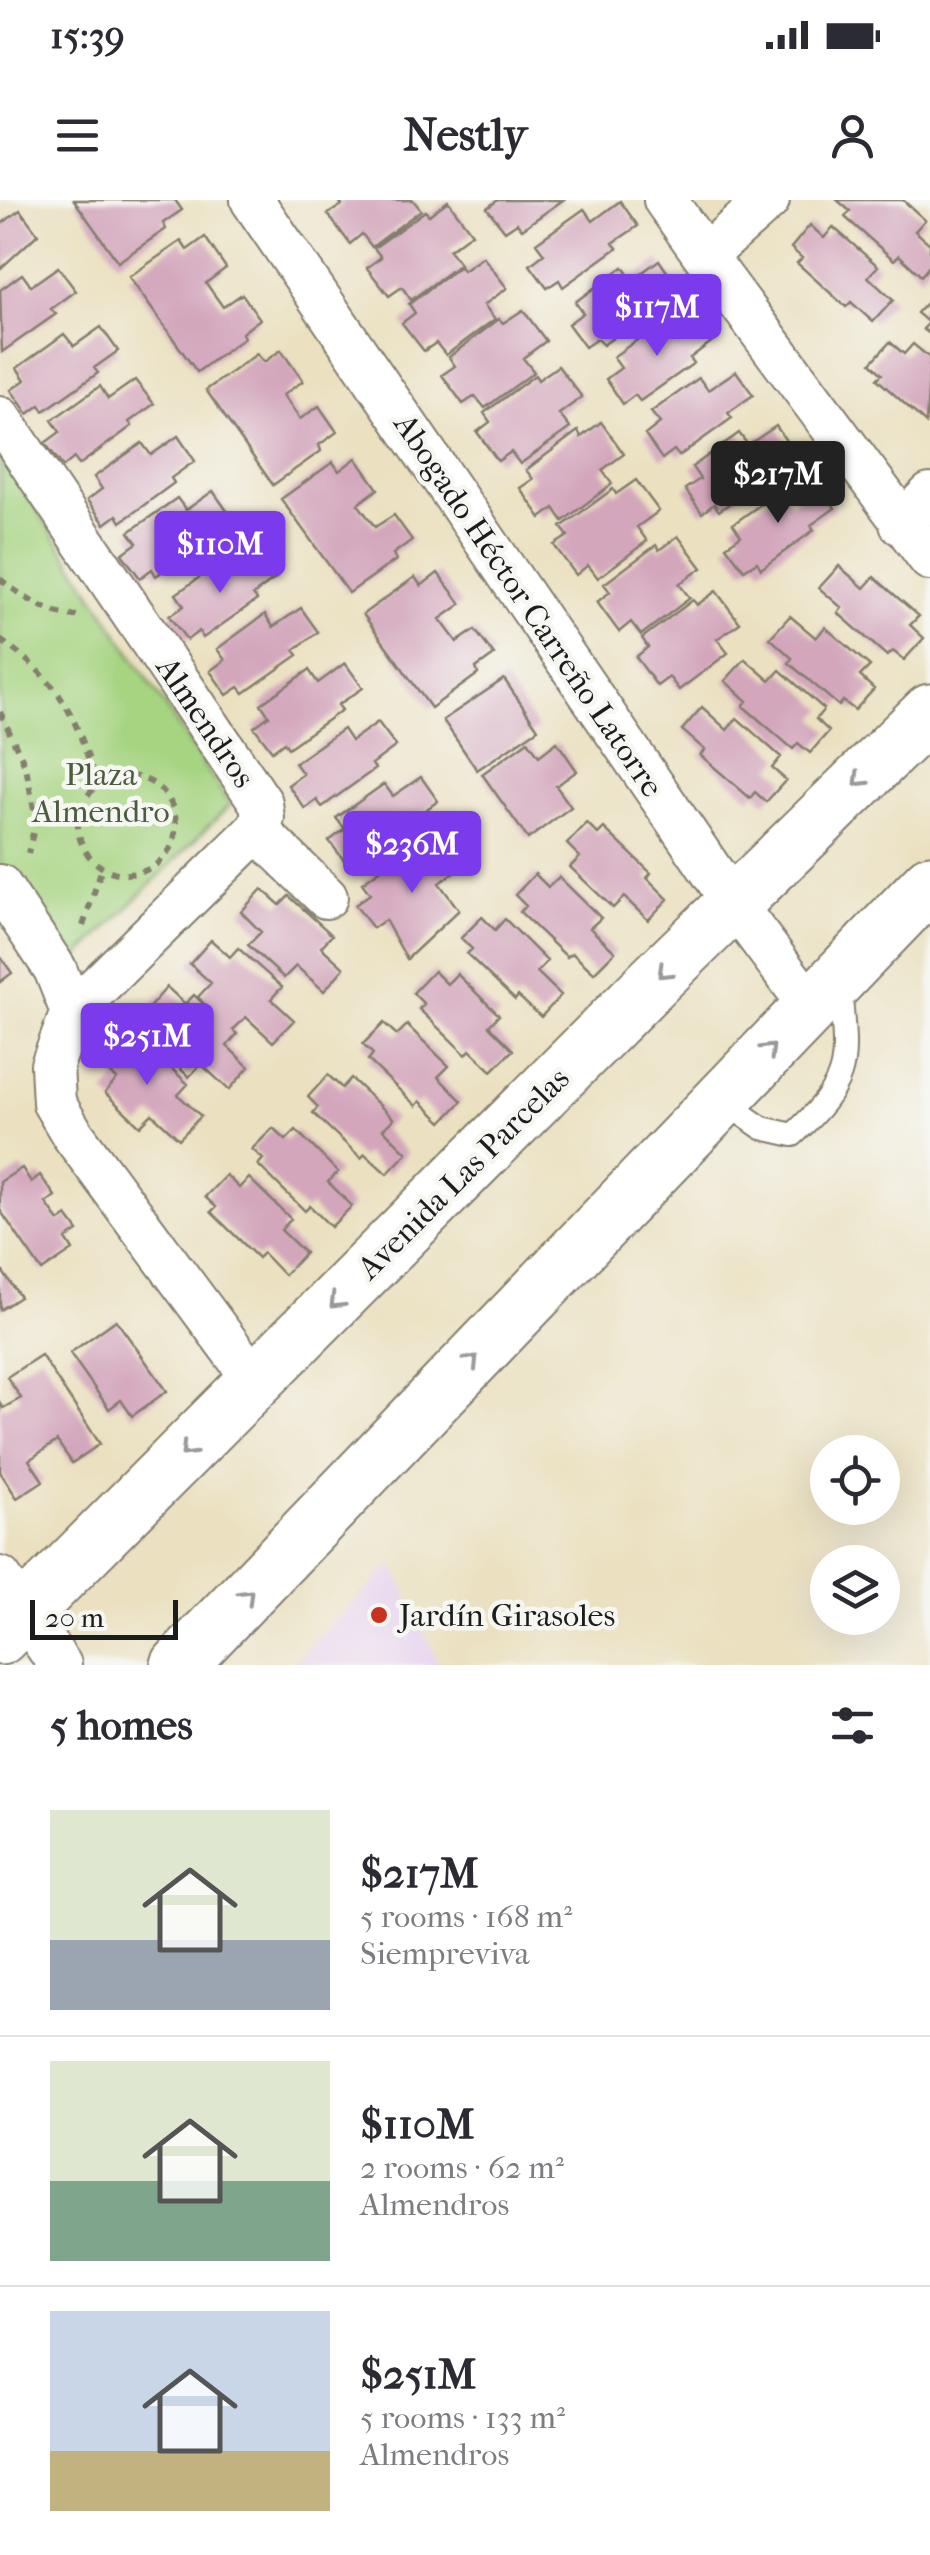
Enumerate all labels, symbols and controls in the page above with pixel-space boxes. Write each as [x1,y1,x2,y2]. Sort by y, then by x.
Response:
text: 15:39 [50,13,125,58]
icon: menu [50,108,105,163]
icon: person [825,108,880,163]
text: Nestly [403,109,527,162]
pin: $117M [587,274,727,359]
text: $117M [614,288,700,325]
street label: Abogado Héctor Carreño Latorre [385,405,671,804]
pin: $217M [708,441,848,526]
text: $217M [733,455,823,492]
pin: $110M [150,511,290,596]
text: $110M [176,525,264,562]
street label: Almendros [147,648,263,794]
park label: Plaza Almendro [30,756,170,830]
one-way arrow [853,768,872,786]
pin: $236M [342,811,482,896]
text: $236M [365,825,459,862]
one-way arrow [657,960,675,978]
pin: $251M [77,1003,217,1088]
text: $251M [103,1017,191,1054]
one-way arrow [757,1043,775,1061]
street label: Avenida Las Parcelas [349,1060,577,1288]
one-way arrow [329,1290,347,1308]
one-way arrow [460,1355,478,1373]
map controls [810,1435,900,1635]
button: locate [810,1435,900,1525]
one-way arrow [181,1439,199,1457]
button: layers [810,1545,900,1635]
one-way arrow [235,1589,253,1607]
scale bar [30,1595,178,1640]
place label: Jardín Girasoles [396,1597,615,1634]
text: 20 m [45,1601,104,1634]
marker: Jardín Girasoles [368,1604,390,1626]
icon: filters [825,1698,880,1753]
text: 5 homes [50,1701,193,1750]
text: $217M [360,1849,478,1898]
icon: home [130,1850,250,1970]
text: 5 rooms · 168 m² [360,1898,572,1935]
text: Siempreviva [360,1935,530,1972]
text: $110M [360,2100,474,2149]
icon: home [130,2101,250,2221]
text: 2 rooms · 62 m² [360,2149,564,2186]
text: Almendros [360,2186,509,2223]
text: $251M [360,2350,476,2399]
icon: home [130,2351,250,2471]
text: 5 rooms · 133 m² [360,2399,565,2436]
text: Almendros [360,2436,509,2473]

